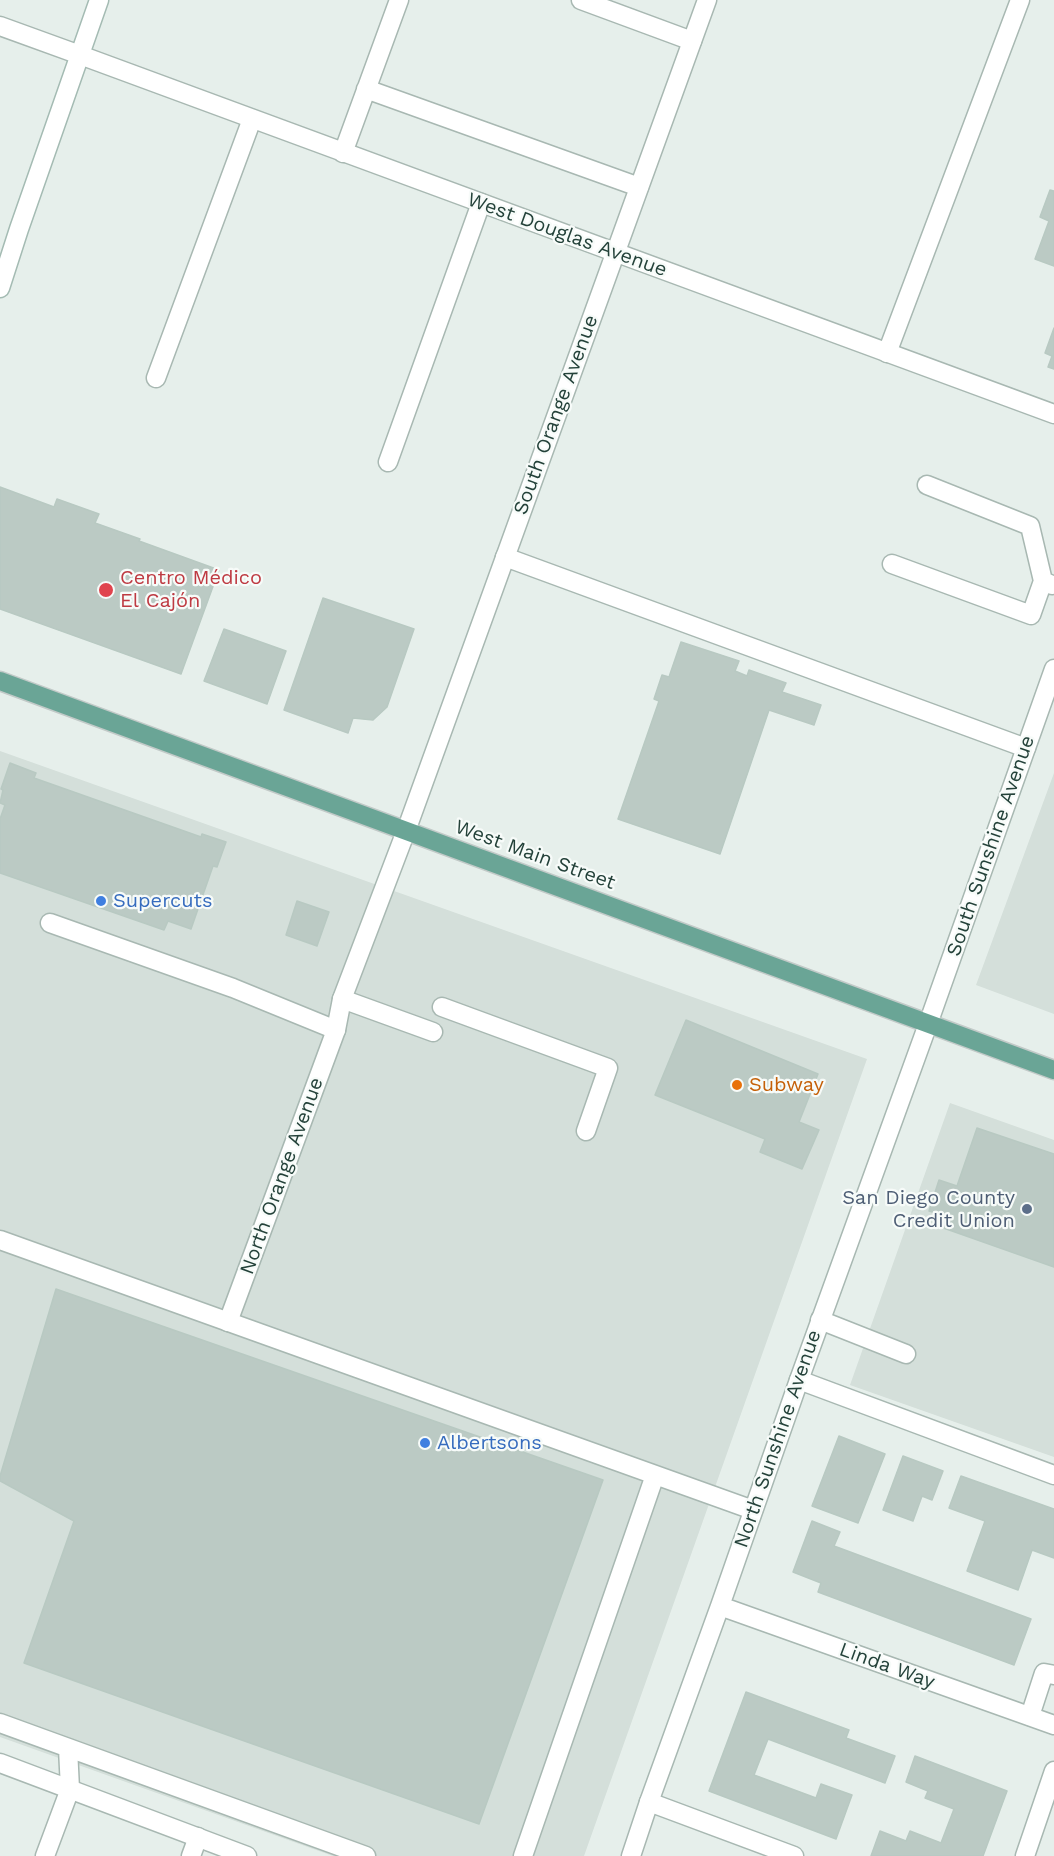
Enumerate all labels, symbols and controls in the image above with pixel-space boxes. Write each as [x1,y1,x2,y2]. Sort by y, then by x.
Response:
street label: West Douglas Avenue [464,188,670,282]
street label: South Orange Avenue [509,312,603,518]
place label: Centro Médico El Cajón [120,566,262,613]
marker: Centro Médico El Cajón [97,581,115,599]
street label: South Sunshine Avenue [942,732,1040,960]
street label: West Main Street [452,815,618,895]
place label: Supercuts [113,889,212,913]
marker: Supercuts [94,894,108,908]
place label: Subway [749,1073,824,1097]
street label: North Orange Avenue [235,1074,329,1278]
marker: Subway [730,1078,744,1092]
place label: San Diego County Credit Union [842,1186,1015,1233]
marker: San Diego County Credit Union [1020,1202,1034,1216]
street label: North Sunshine Avenue [729,1327,827,1551]
place label: Albertsons [437,1431,542,1455]
marker: Albertsons [418,1436,432,1450]
street label: Linda Way [836,1638,938,1694]

